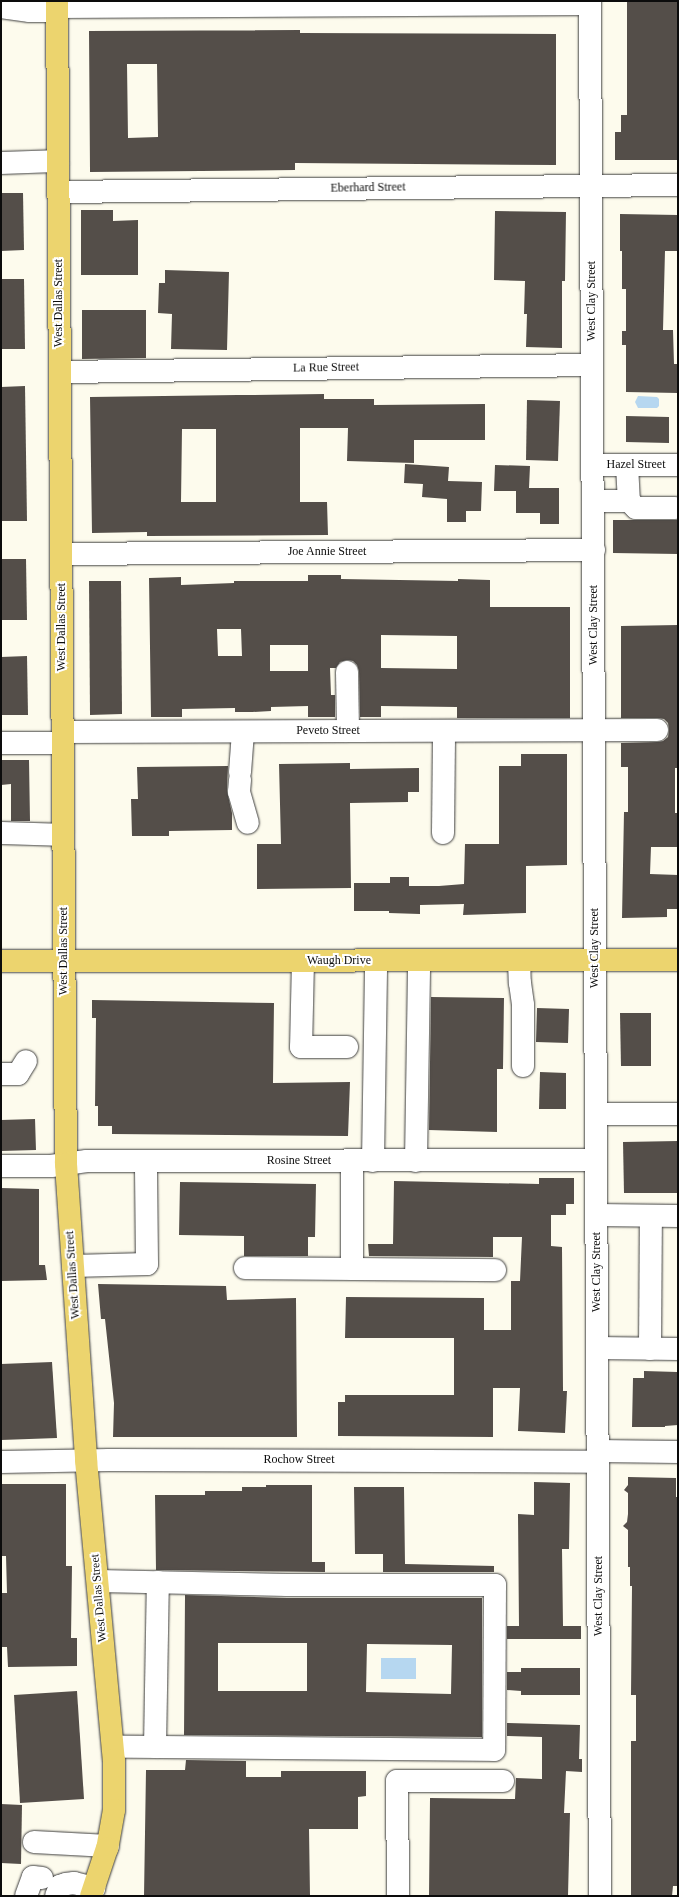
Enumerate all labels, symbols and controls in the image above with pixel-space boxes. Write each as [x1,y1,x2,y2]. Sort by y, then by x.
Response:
street label: Eberhard Street [330,180,406,196]
street label: West Dallas Street [52,259,66,347]
street label: West Clay Street [585,261,599,341]
street label: La Rue Street [293,360,359,376]
street label: Hazel Street [607,458,665,472]
street label: Joe Annie Street [287,545,367,559]
street label: West Dallas Street [55,583,69,671]
street label: West Clay Street [587,585,601,665]
street label: Peveto Street [296,724,360,738]
street label: West Dallas Street [57,907,71,995]
street label: West Clay Street [588,908,602,988]
street label: Waugh Drive [307,954,371,968]
street label: Rosine Street [267,1154,331,1168]
street label: West Dallas Street [63,1230,83,1320]
street label: West Clay Street [590,1232,604,1312]
street label: Rochow Street [264,1453,334,1467]
street label: West Dallas Street [88,1553,110,1643]
street label: West Clay Street [592,1556,606,1636]

